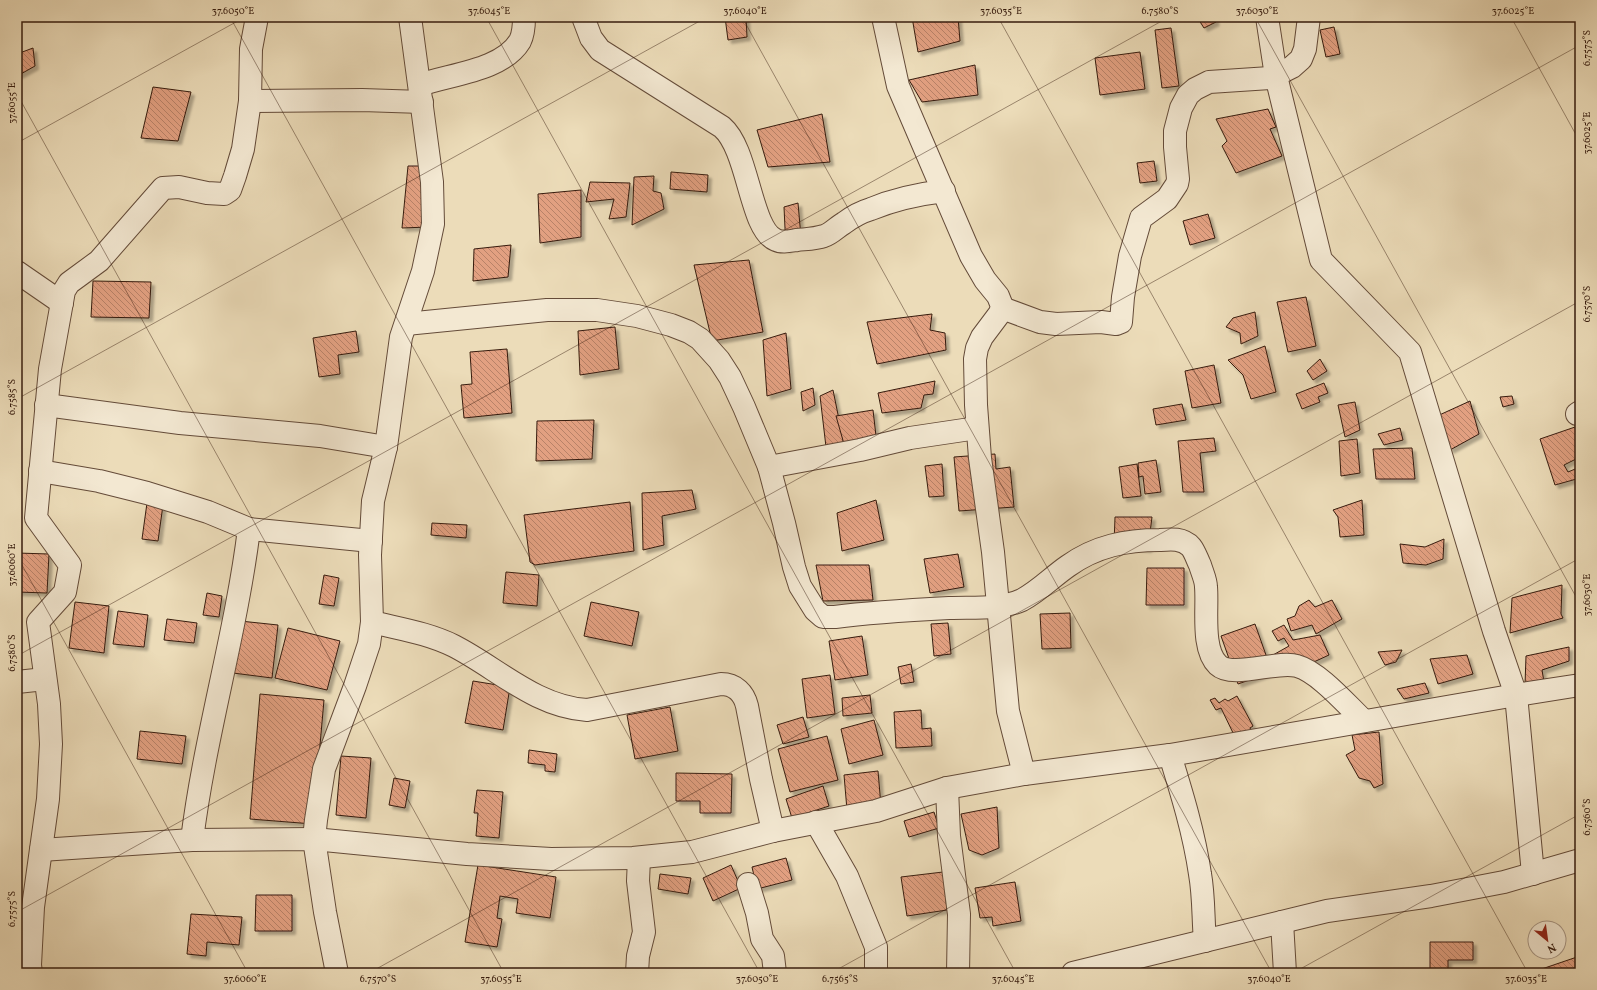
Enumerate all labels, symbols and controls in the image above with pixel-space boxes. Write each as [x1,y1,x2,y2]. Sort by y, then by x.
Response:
text: 37.6050°E [212,4,254,18]
text: 37.6045°E [468,4,510,18]
text: 37.6040°E [723,4,767,18]
text: 37.6035°E [980,4,1022,18]
text: 6.7580°S [1141,4,1179,18]
text: 37.6030°E [1236,4,1278,18]
text: 37.6025°E [1492,4,1534,18]
text: 6.7575°S [1580,30,1594,66]
text: 37.6055°E [5,82,19,124]
text: 37.6025°E [1580,112,1594,154]
text: 6.7570°S [1580,286,1594,322]
text: 6.7585°S [5,379,19,415]
text: 37.6060°E [5,543,19,587]
text: 37.6030°E [1580,574,1594,616]
text: 6.7580°S [5,634,19,672]
text: 6.7560°S [1580,798,1594,836]
text: 6.7575°S [5,891,19,927]
north arrow [1527,920,1567,960]
text: N [1544,939,1558,956]
text: 37.6060°E [223,972,267,986]
text: 6.7570°S [360,972,396,986]
text: 37.6055°E [480,972,522,986]
text: 37.6050°E [736,972,778,986]
text: 6.7565°S [822,972,858,986]
text: 37.6045°E [992,972,1034,986]
text: 37.6040°E [1247,972,1291,986]
text: 37.6035°E [1505,972,1547,986]

